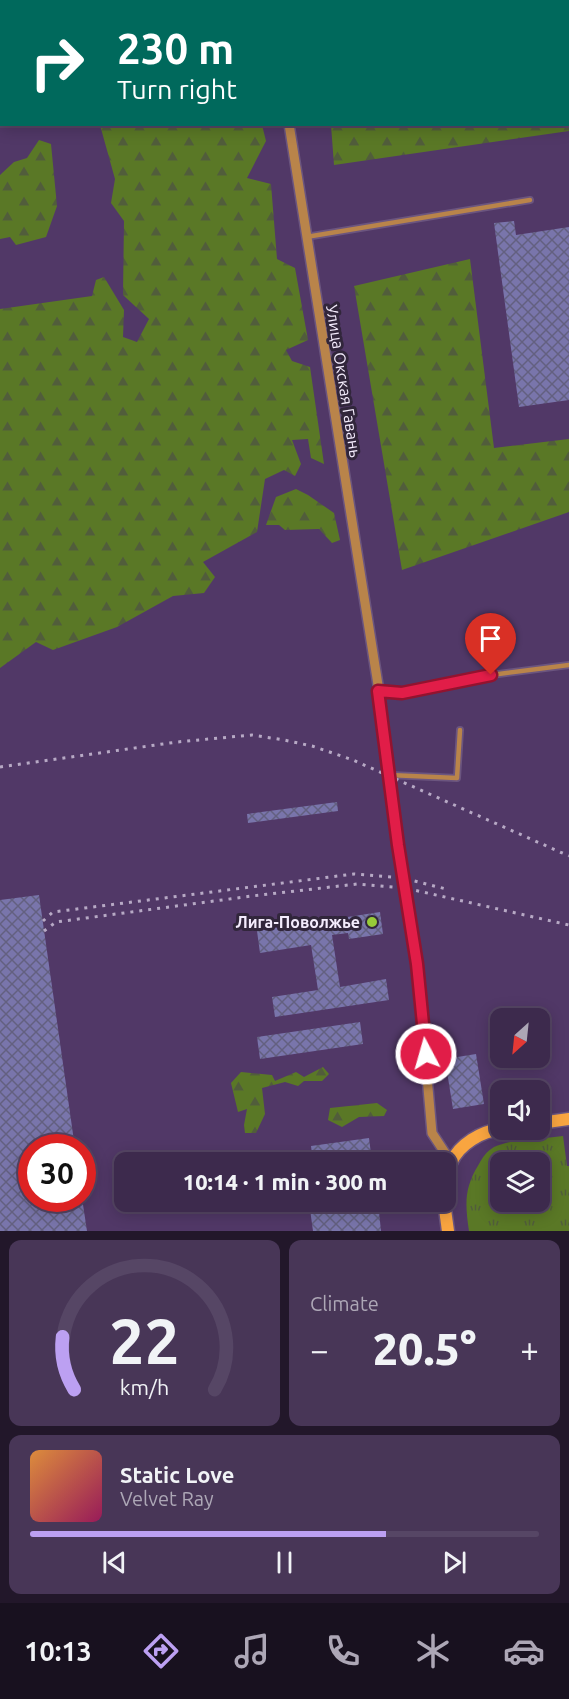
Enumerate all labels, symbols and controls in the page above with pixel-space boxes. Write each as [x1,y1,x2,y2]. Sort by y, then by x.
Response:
icon: right [18,24,96,102]
text: 230 m [117,25,234,72]
text: Turn right [117,74,237,104]
street label: Улица Окская Гавань [323,303,365,459]
pin [465,613,516,675]
icon: arrive [474,622,507,655]
place label: Лига-Поволжье [236,913,360,931]
marker: Лига-Поволжье [365,915,379,929]
north arrow [490,1008,550,1068]
map controls [490,1008,550,1212]
position arrow [394,1022,458,1086]
button: sound [490,1080,550,1140]
speed limit sign: 30 [18,1134,96,1212]
button: layers [490,1152,550,1212]
text: 10:14 · 1 min · 300 m [183,1169,387,1194]
text: Climate [310,1292,379,1315]
text: 22 [109,1306,180,1376]
text: 20.5° [373,1323,476,1374]
text: − [310,1331,329,1368]
text: + [520,1331,539,1368]
text: km/h [120,1375,169,1399]
text: Static Love [120,1462,235,1487]
text: Velvet Ray [120,1487,214,1510]
icon: previous [98,1546,131,1579]
icon: pause [268,1546,301,1579]
icon: next [438,1546,471,1579]
icon: directions [140,1630,182,1672]
icon: music [231,1630,273,1672]
icon: phone [322,1630,364,1672]
icon: climate [412,1630,454,1672]
icon: car [503,1630,545,1672]
text: 10:13 [24,1636,92,1666]

